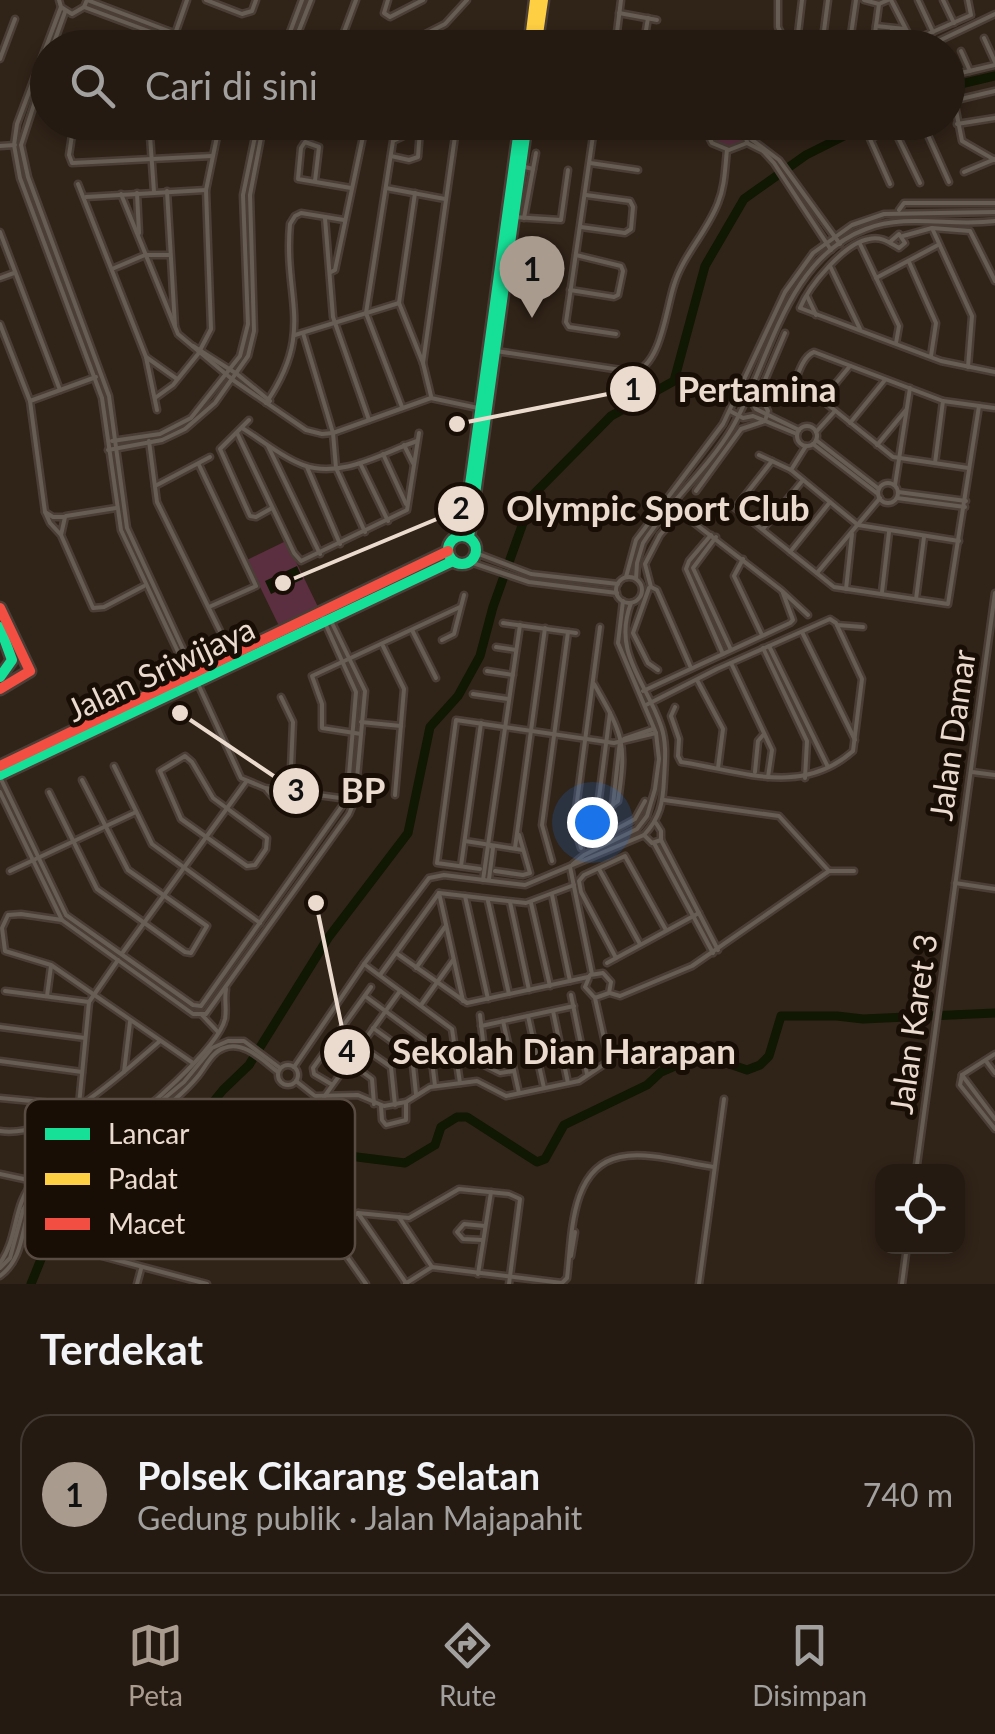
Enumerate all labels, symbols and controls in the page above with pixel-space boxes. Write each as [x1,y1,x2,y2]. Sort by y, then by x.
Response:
search box [30,30,965,140]
icon: search [65,58,120,113]
text: Cari di sini [145,62,318,108]
pin: 1 [500,236,564,318]
callout: Pertamina [608,357,857,422]
text: Pertamina [677,367,837,409]
text: 1 [624,370,642,406]
callout: Olympic Sport Club [436,476,830,541]
text: Olympic Sport Club [506,486,810,528]
text: 2 [452,489,470,525]
street label: Jalan Sriwijaya [60,608,260,729]
street label: Jalan Damar [920,647,983,823]
callout: BP [271,758,406,823]
text: BP [341,768,385,810]
text: 3 [287,771,305,807]
your location [567,797,618,848]
street label: Jalan Karet 3 [881,931,944,1116]
callout: Sekolah Dian Harapan [322,1019,756,1084]
text: Sekolah Dian Harapan [392,1029,736,1071]
text: 4 [338,1032,356,1068]
legend [25,1099,355,1259]
text: Lancar [108,1116,189,1150]
text: Padat [108,1161,178,1195]
map controls [875,1164,965,1254]
button: locate [875,1164,965,1254]
text: Macet [108,1206,185,1240]
text: Terdekat [40,1324,203,1374]
text: Polsek Cikarang Selatan [137,1452,540,1498]
text: 1 [65,1475,84,1514]
text: 740 m [863,1475,953,1514]
text: Gedung publik · Jalan Majapahit [137,1498,582,1537]
tab: Peta [128,1618,183,1712]
tab: Rute [439,1618,496,1712]
tab: Disimpan [752,1618,867,1712]

